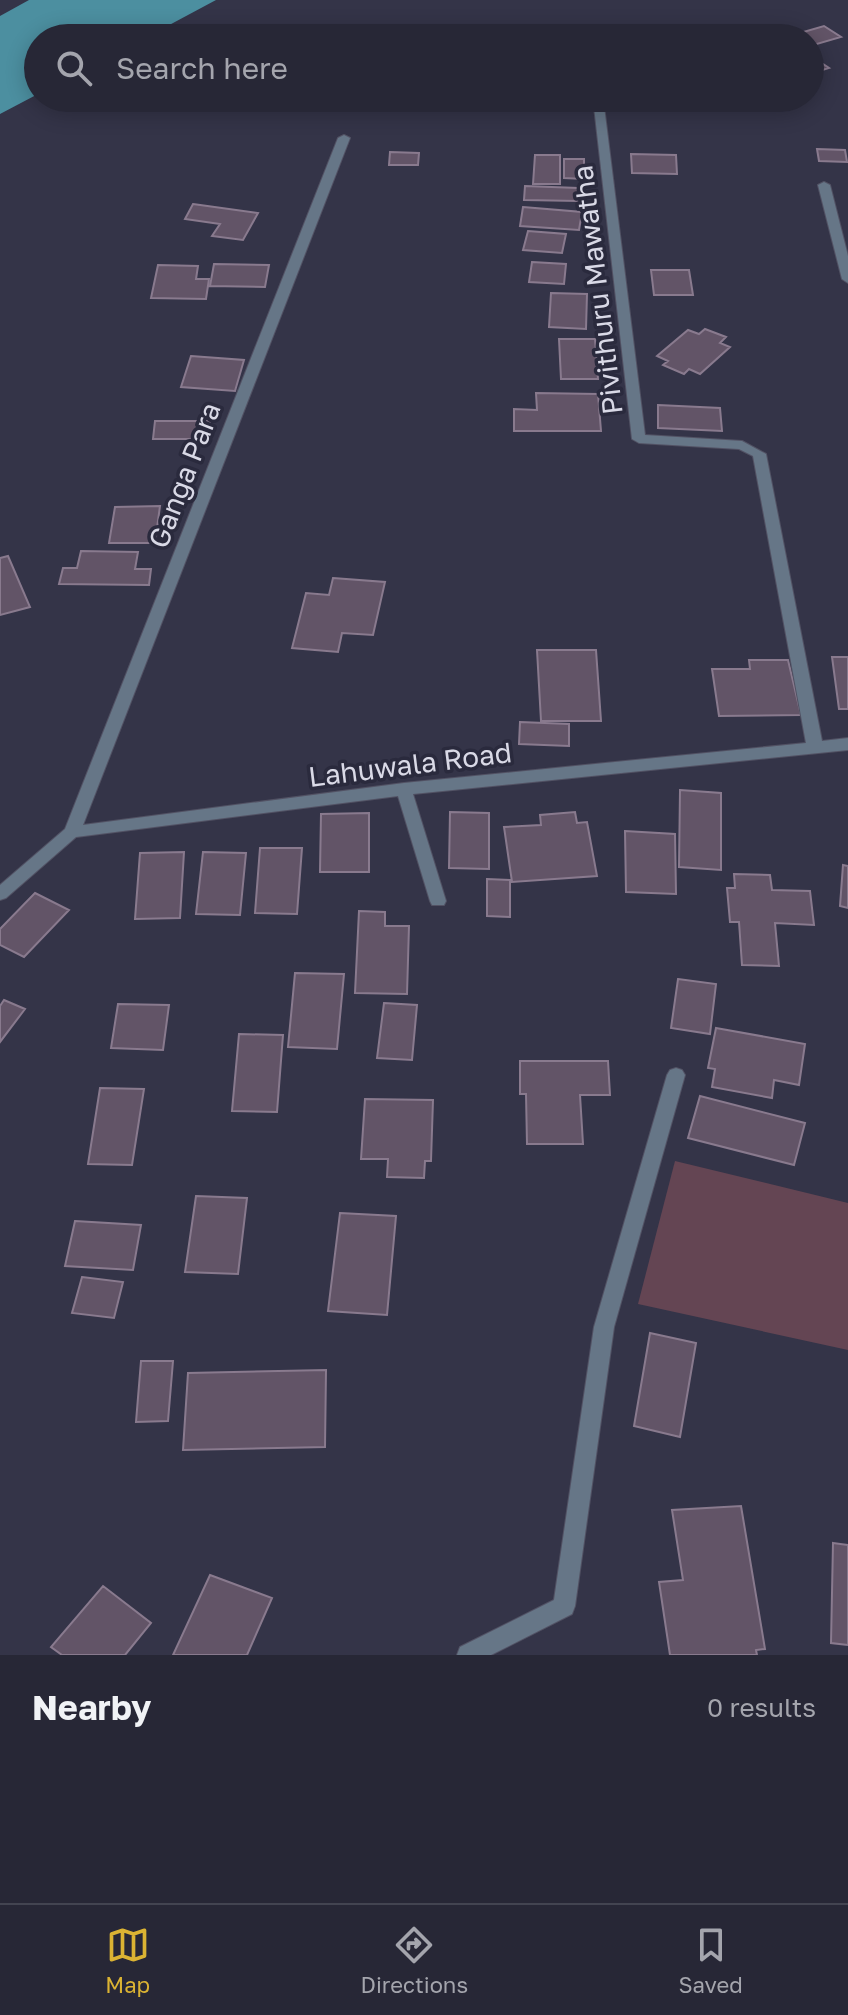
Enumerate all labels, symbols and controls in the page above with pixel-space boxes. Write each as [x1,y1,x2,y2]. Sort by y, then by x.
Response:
search box [24,24,824,112]
icon: search [52,46,96,90]
text: Search here [116,50,288,86]
street label: Pivithuru Mawatha [565,164,629,416]
street label: Ganga Para [141,398,227,552]
street label: Lahuwala Road [306,735,514,793]
text: Nearby [32,1687,152,1727]
text: 0 results [707,1692,816,1723]
tab: Map [105,1923,150,1998]
tab: Directions [361,1923,468,1998]
tab: Saved [679,1923,743,1998]

